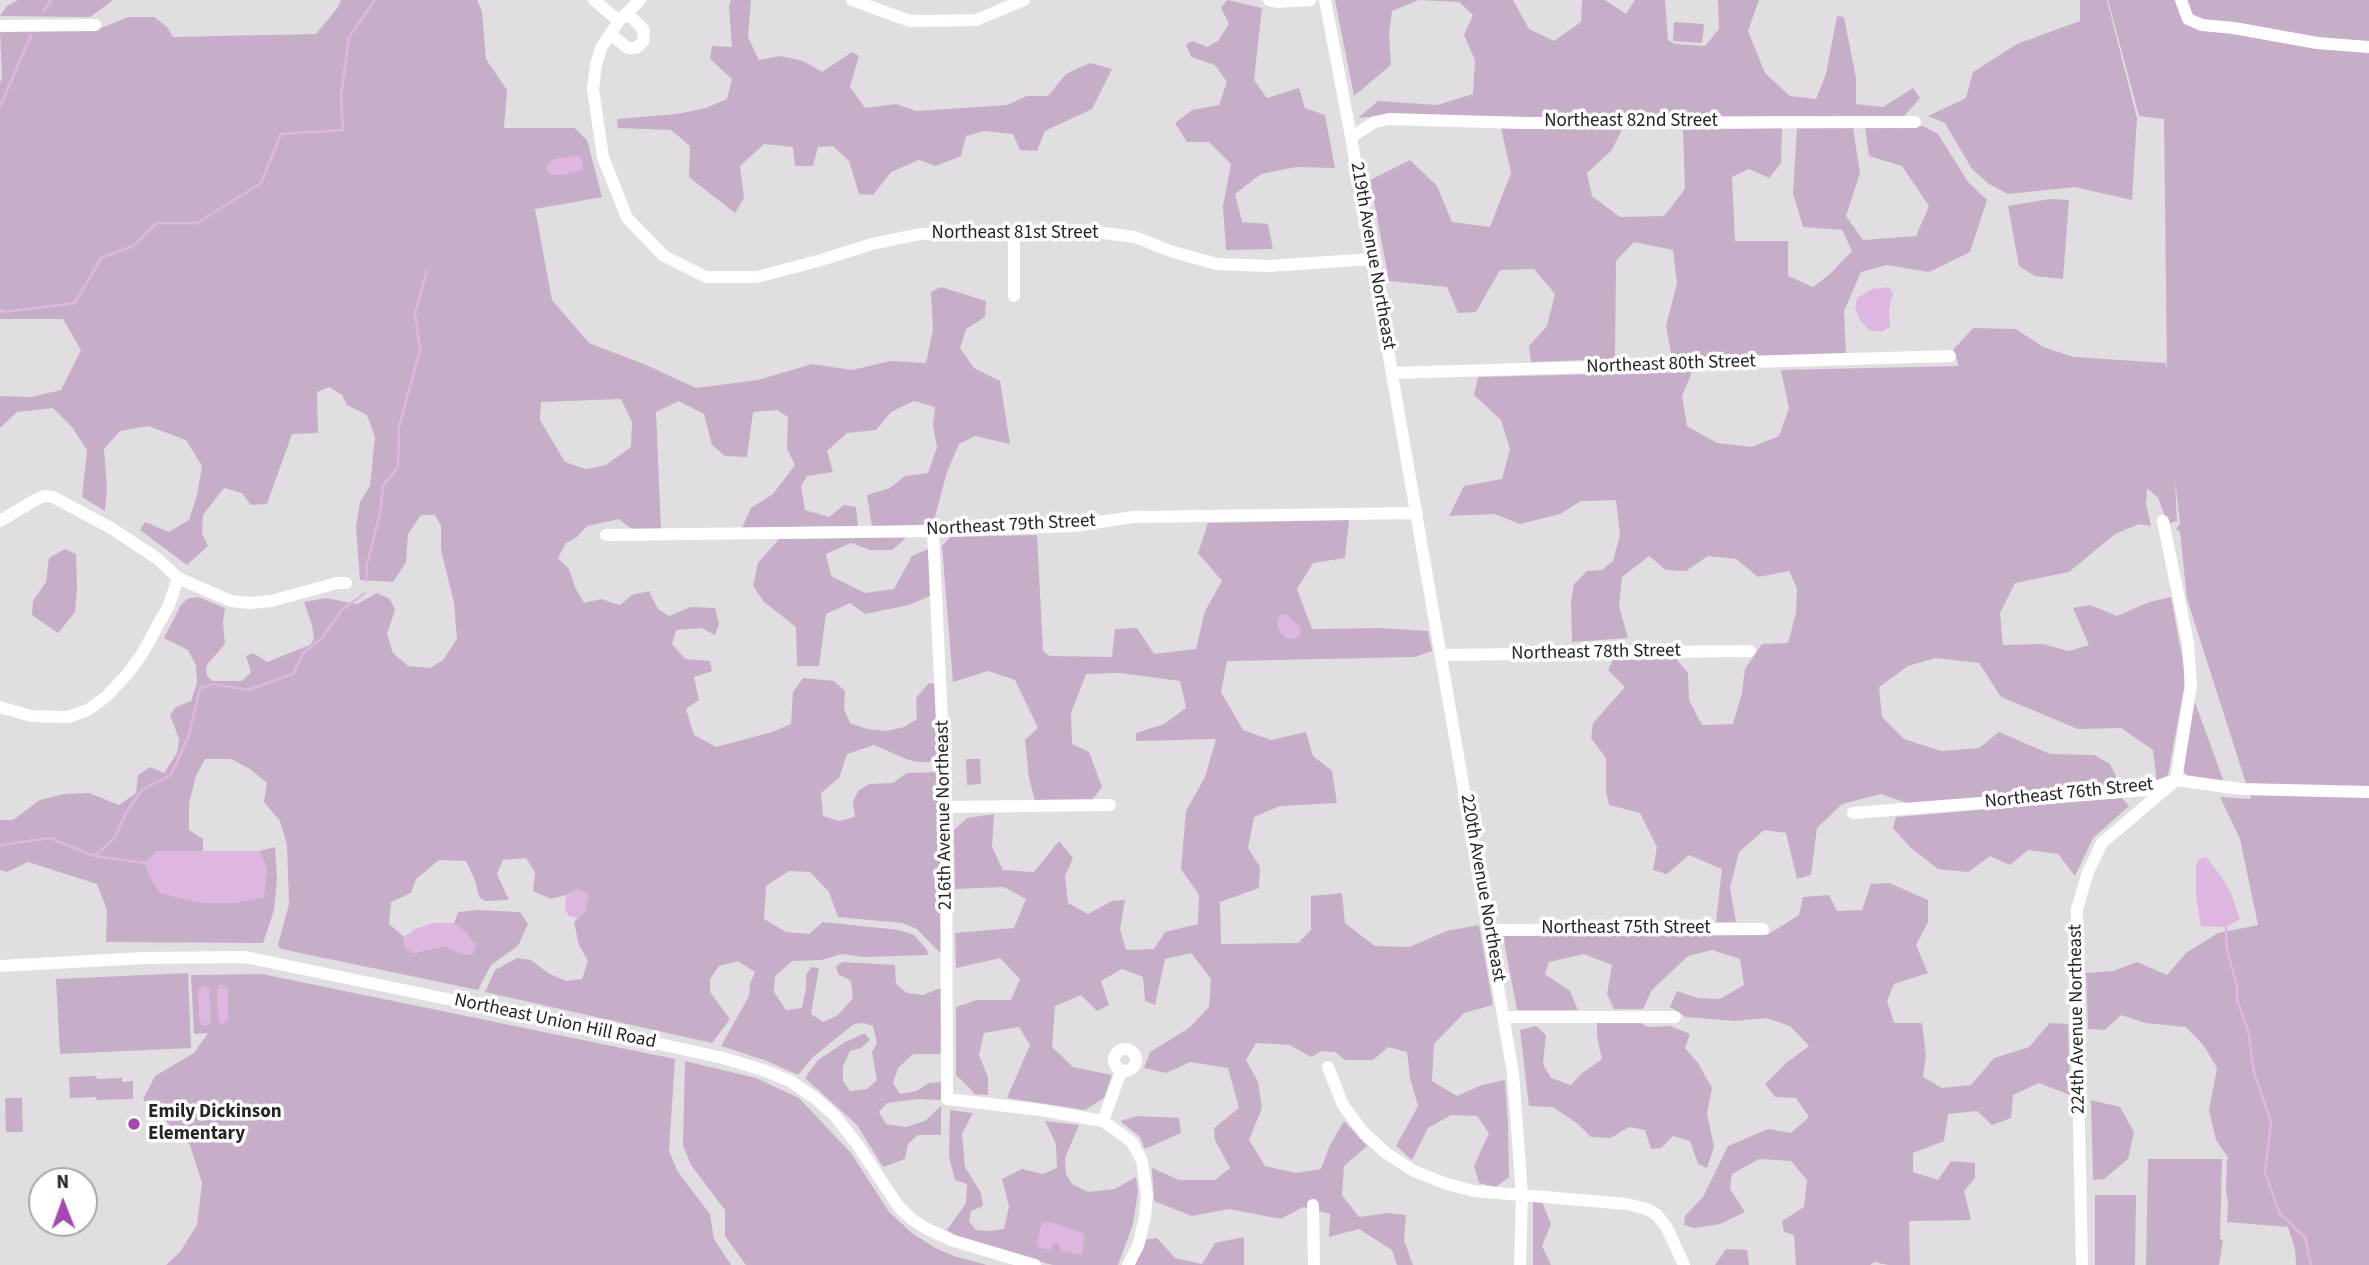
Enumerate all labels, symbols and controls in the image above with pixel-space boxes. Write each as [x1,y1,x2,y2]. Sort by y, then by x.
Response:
street label: Northeast 82nd Street [1544,111,1718,133]
street label: 219th Avenue Northeast [1344,160,1400,352]
street label: Northeast 81st Street [932,223,1098,245]
street label: Northeast 80th Street [1586,351,1756,379]
street label: Northeast 79th Street [926,510,1096,542]
street label: Northeast 78th Street [1511,640,1681,666]
street label: 216th Avenue Northeast [932,720,958,910]
street label: Northeast 76th Street [1984,774,2154,814]
street label: 220th Avenue Northeast [1454,792,1510,984]
street label: Northeast 75th Street [1541,918,1711,940]
street label: 224th Avenue Northeast [2065,924,2091,1114]
street label: Northeast Union Hill Road [452,989,658,1055]
place label: Emily Dickinson Elementary [148,1102,282,1146]
marker: Emily Dickinson Elementary [126,1116,142,1132]
north arrow [28,1167,98,1237]
text: N [56,1169,69,1196]

